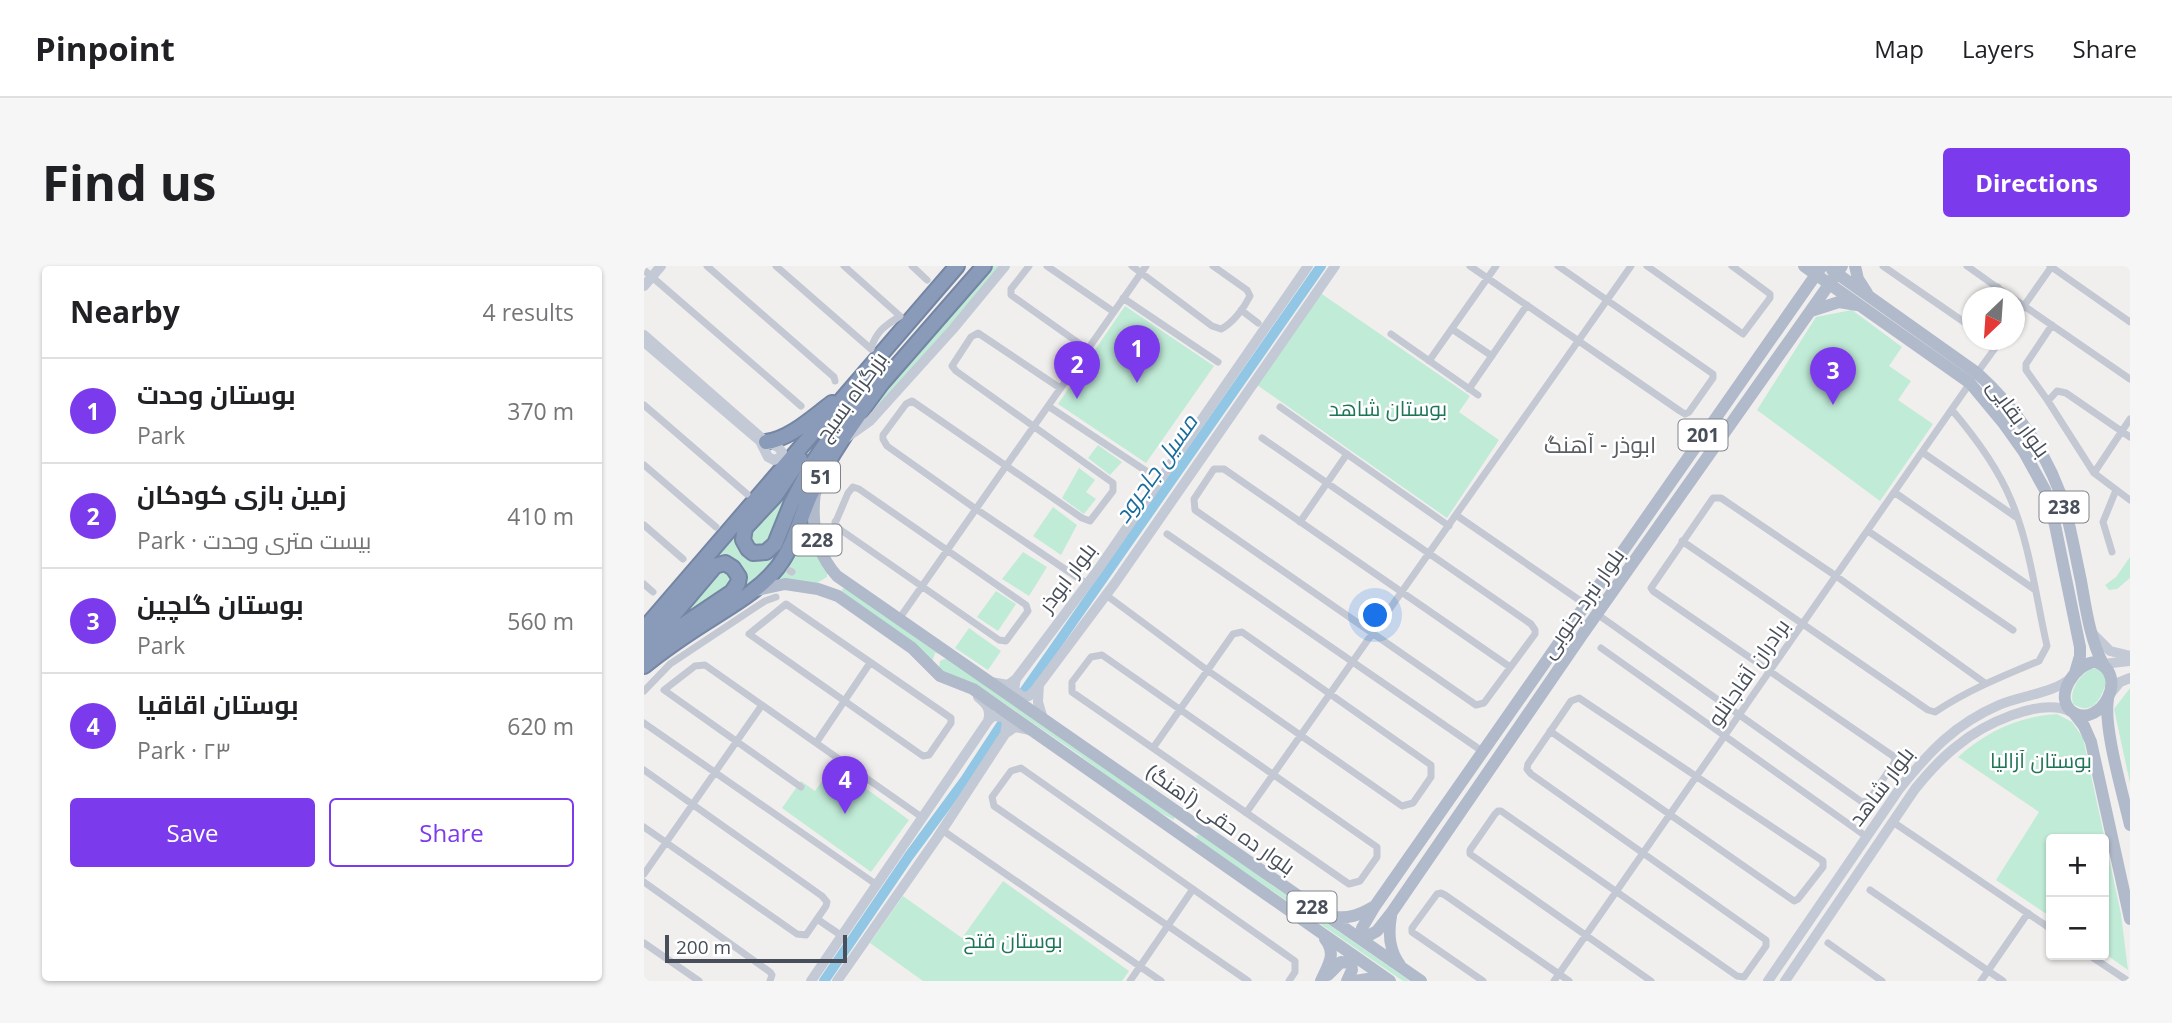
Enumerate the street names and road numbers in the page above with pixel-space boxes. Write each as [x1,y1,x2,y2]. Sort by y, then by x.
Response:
street label: بزرگراه بسیج [809,346,894,447]
street label: بلوار بقایی [1981,373,2057,463]
road number: 201 [1678,420,1728,450]
road number: 51 [802,462,840,492]
road number: 238 [2040,492,2088,522]
road number: 228 [792,524,842,556]
street label: بلوار ابوذر [1031,537,1102,618]
street label: بلوار نبرد جنوبی [1534,542,1630,664]
street label: برادران آقاجانلو [1701,613,1795,731]
street label: بلوار شاهد [1842,741,1920,831]
street label: بلوار ده حقی (آهنگ) [1141,757,1301,881]
road number: 228 [1288,892,1336,922]

